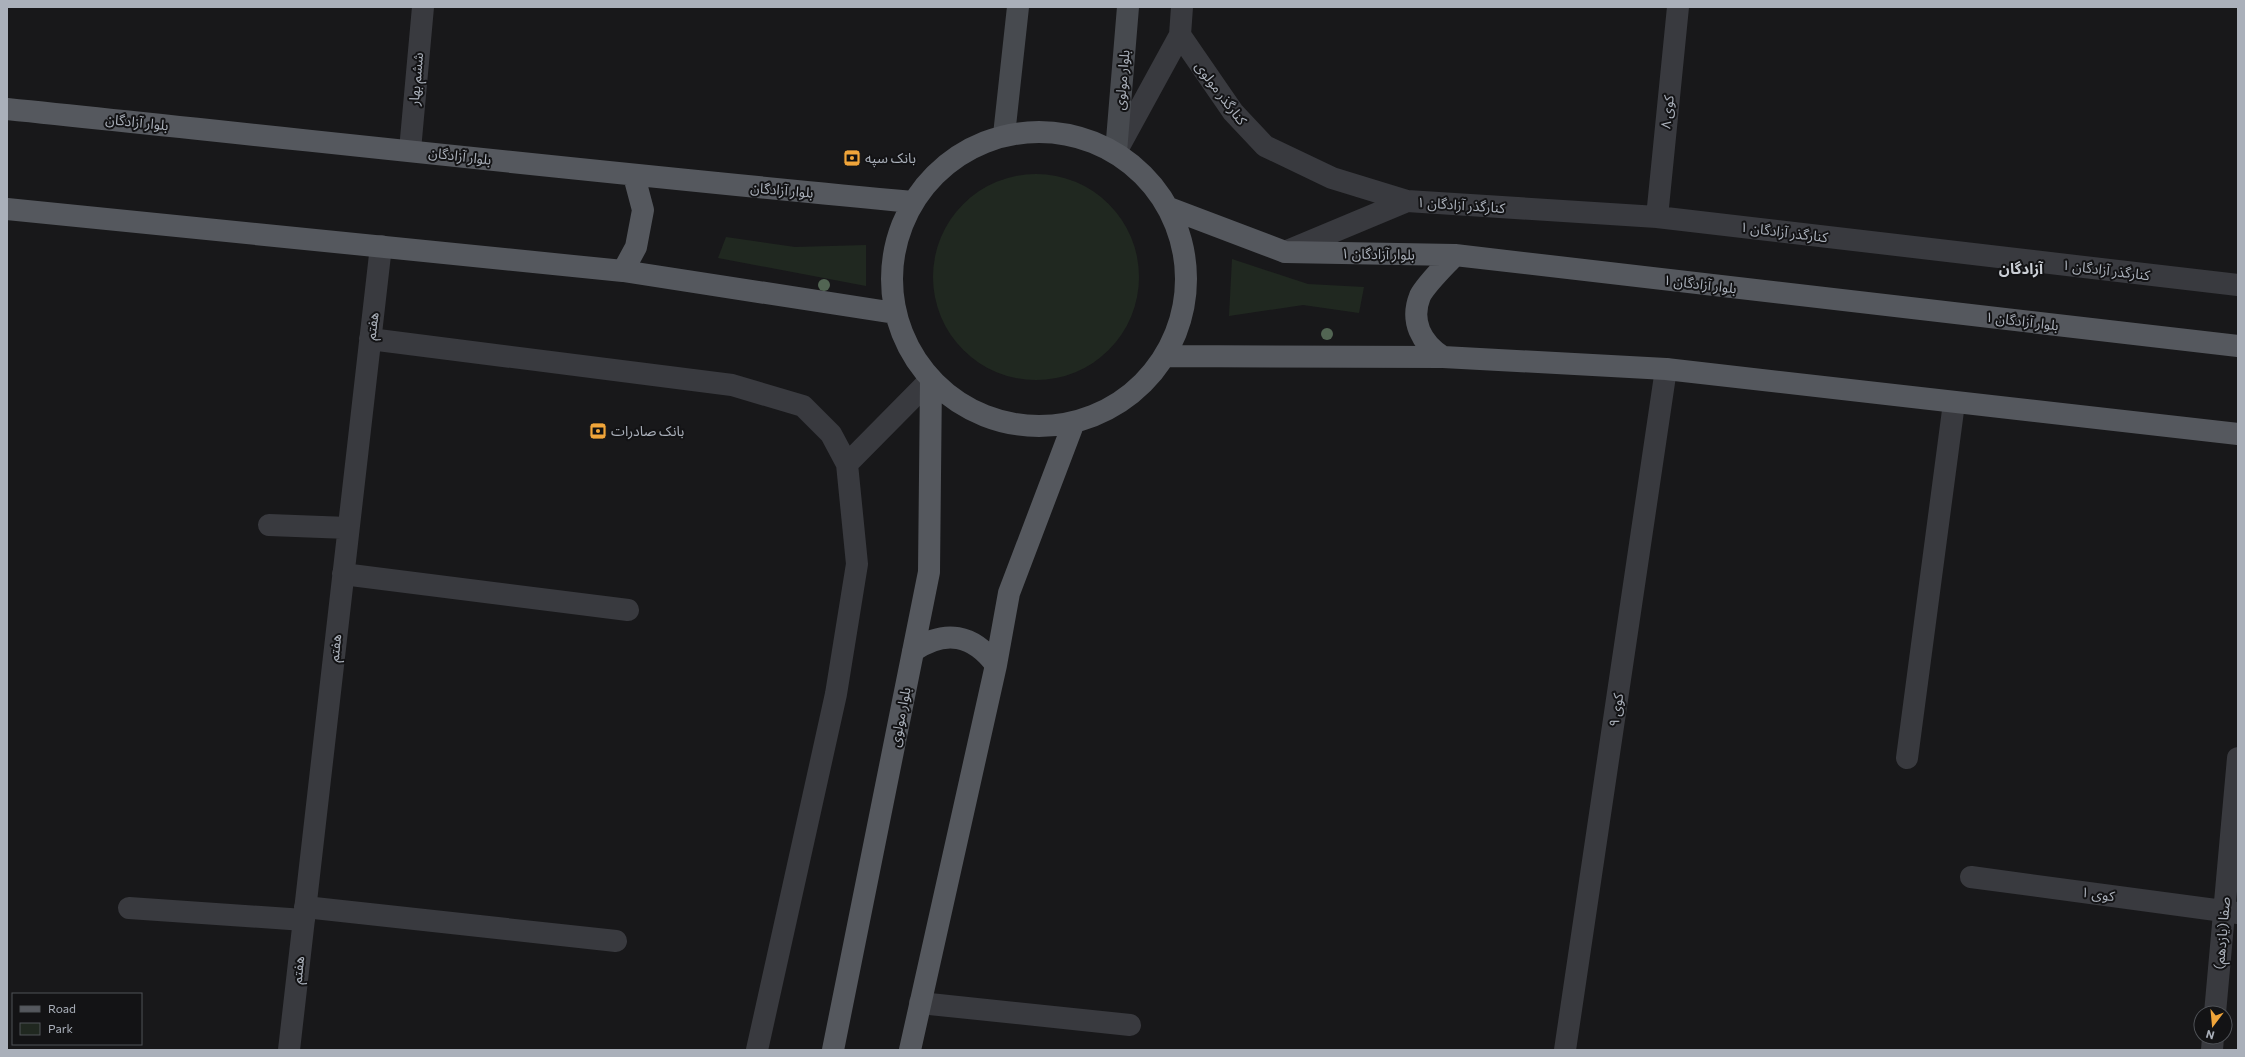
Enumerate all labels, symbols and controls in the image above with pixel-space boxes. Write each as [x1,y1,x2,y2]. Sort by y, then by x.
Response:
street label: بلوار مولوی [1110,49,1134,111]
street label: ششم بهار [405,52,429,108]
street label: کنارگذر مولوی [1191,58,1251,129]
street label: کوی ۸ [1656,94,1678,130]
street label: بلوار آزادگان [105,110,170,134]
street label: بلوار آزادگان [428,143,493,169]
bank icon: بانک سپه [842,148,862,168]
place label: بانک سپه [865,149,916,168]
street label: بلوار آزادگان [750,178,815,202]
street label: کنارگذر آزادگان ۱ [1416,193,1506,217]
street label: کنارگذر آزادگان ۱ [1739,218,1829,246]
street label: بلوار آزادگان ۱ [1341,244,1415,264]
street label: کنارگذر آزادگان ۱ [2061,256,2151,284]
district label: آزادگان [1999,259,2044,278]
street label: بلوار آزادگان ۱ [1662,271,1738,297]
street label: بلوار آزادگان ۱ [1984,308,2060,334]
street label: هفتم [361,311,385,341]
bank icon: بانک صادرات [588,421,608,441]
place label: بانک صادرات [611,422,685,440]
street label: هفتم [325,633,347,663]
street label: بلوار مولوی [885,685,915,748]
street label: کوی ۹ [1605,692,1627,728]
street label: کوی ۱ [2080,883,2116,905]
street label: صفا (یازدهم) [2210,896,2236,970]
street label: هفتم [288,955,310,985]
legend [12,993,142,1045]
text: Road [48,1001,76,1015]
north arrow [2193,1005,2233,1045]
text: Park [48,1021,74,1035]
text: N [2204,1028,2216,1042]

